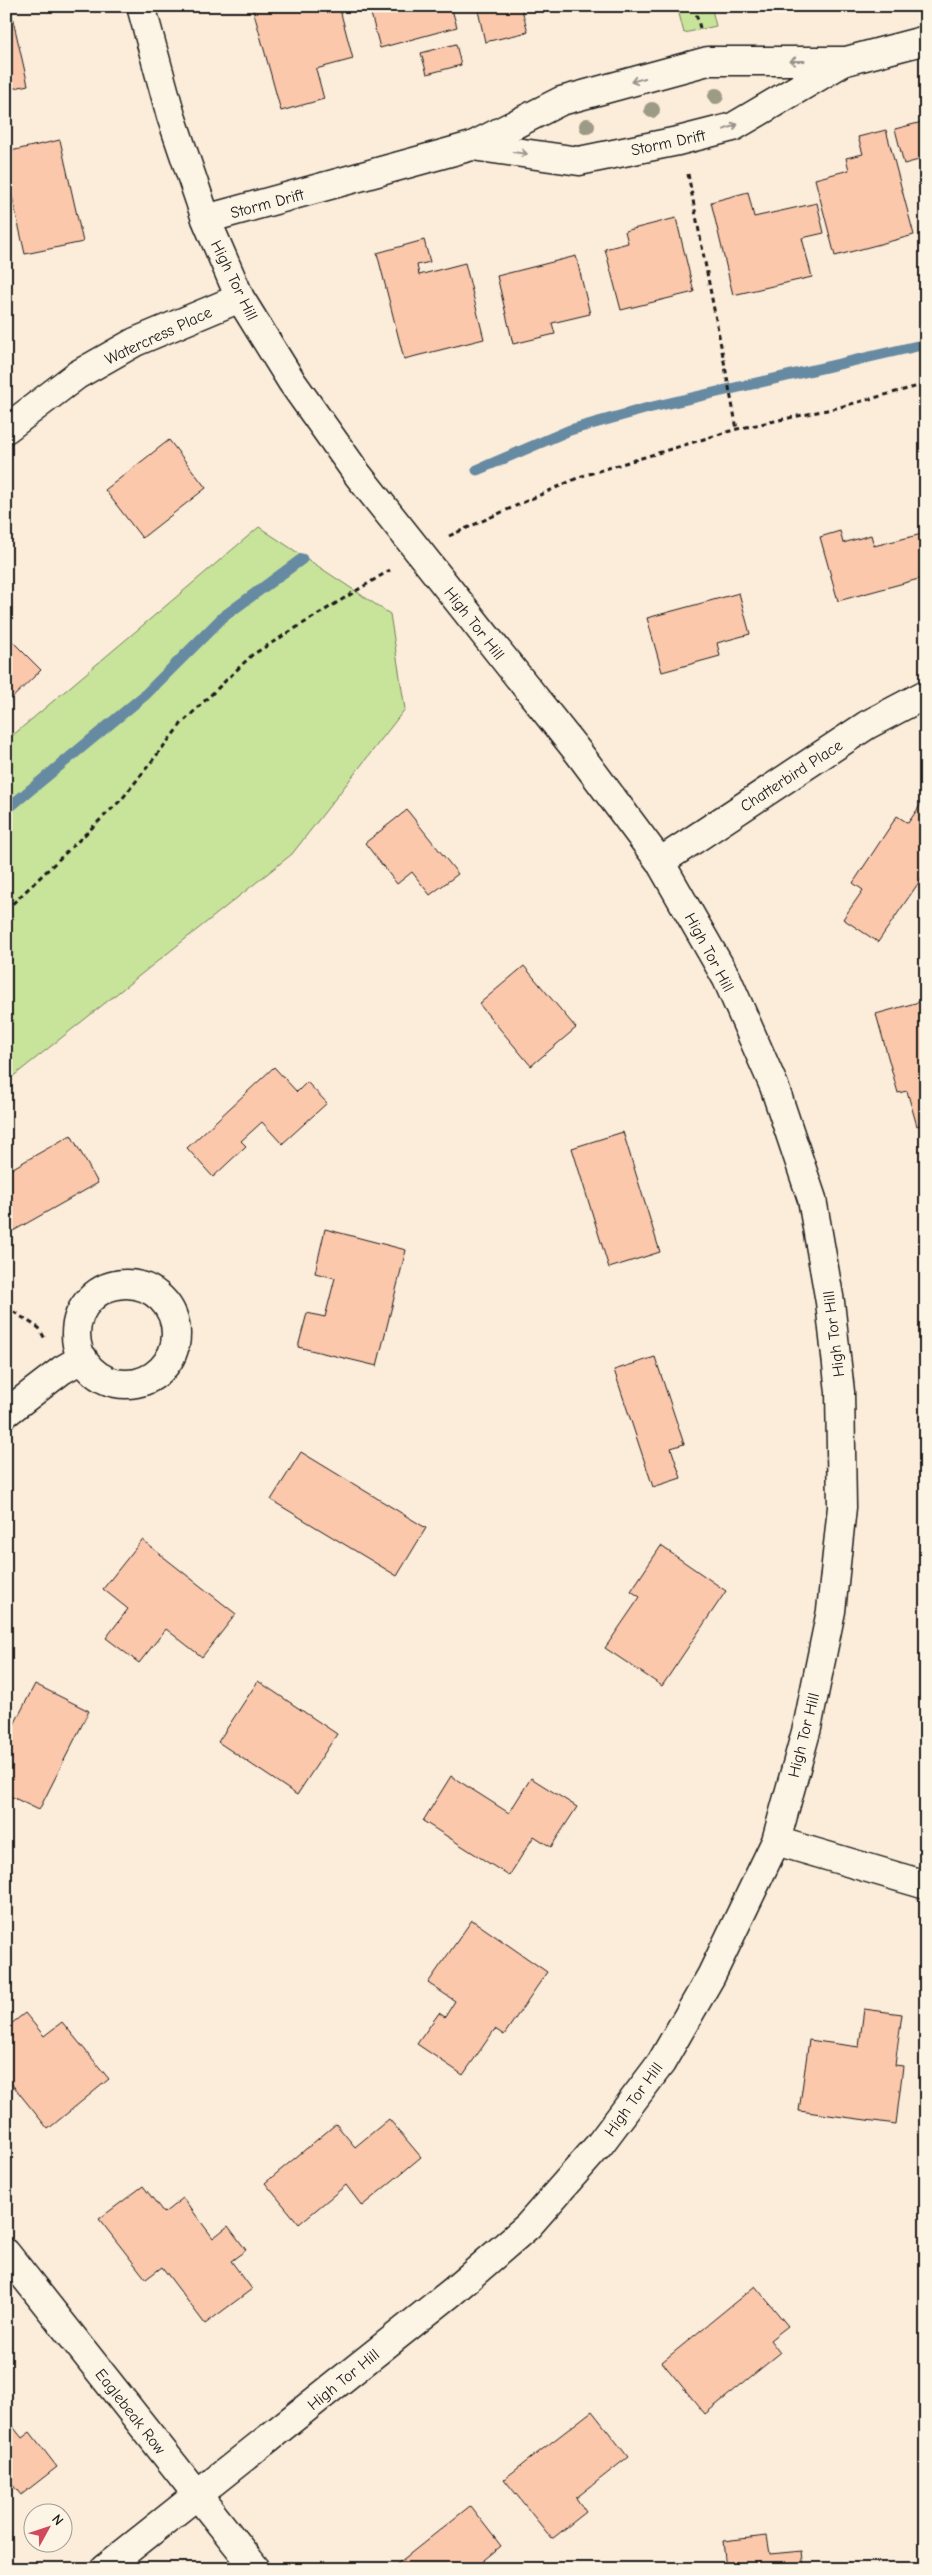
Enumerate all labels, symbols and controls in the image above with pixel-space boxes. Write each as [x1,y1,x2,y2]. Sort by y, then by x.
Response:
one-way arrow [790,56,806,66]
one-way arrow [630,76,646,85]
one-way arrow [723,122,738,131]
street label: Storm Drift [629,126,707,160]
one-way arrow [512,148,528,158]
street label: Storm Drift [228,185,306,222]
street label: High Tor Hill [207,237,261,323]
street label: Watercress Place [102,303,215,369]
street label: High Tor Hill [440,584,508,663]
street label: Chatterbird Place [737,736,846,816]
street label: High Tor Hill [681,910,737,995]
street label: High Tor Hill [820,1290,848,1378]
street label: High Tor Hill [785,1691,823,1780]
street label: High Tor Hill [601,2059,667,2140]
street label: High Tor Hill [304,2345,383,2414]
street label: Eaglebeak Row [91,2365,169,2458]
north arrow [22,2502,72,2552]
text: N [48,2511,67,2529]

